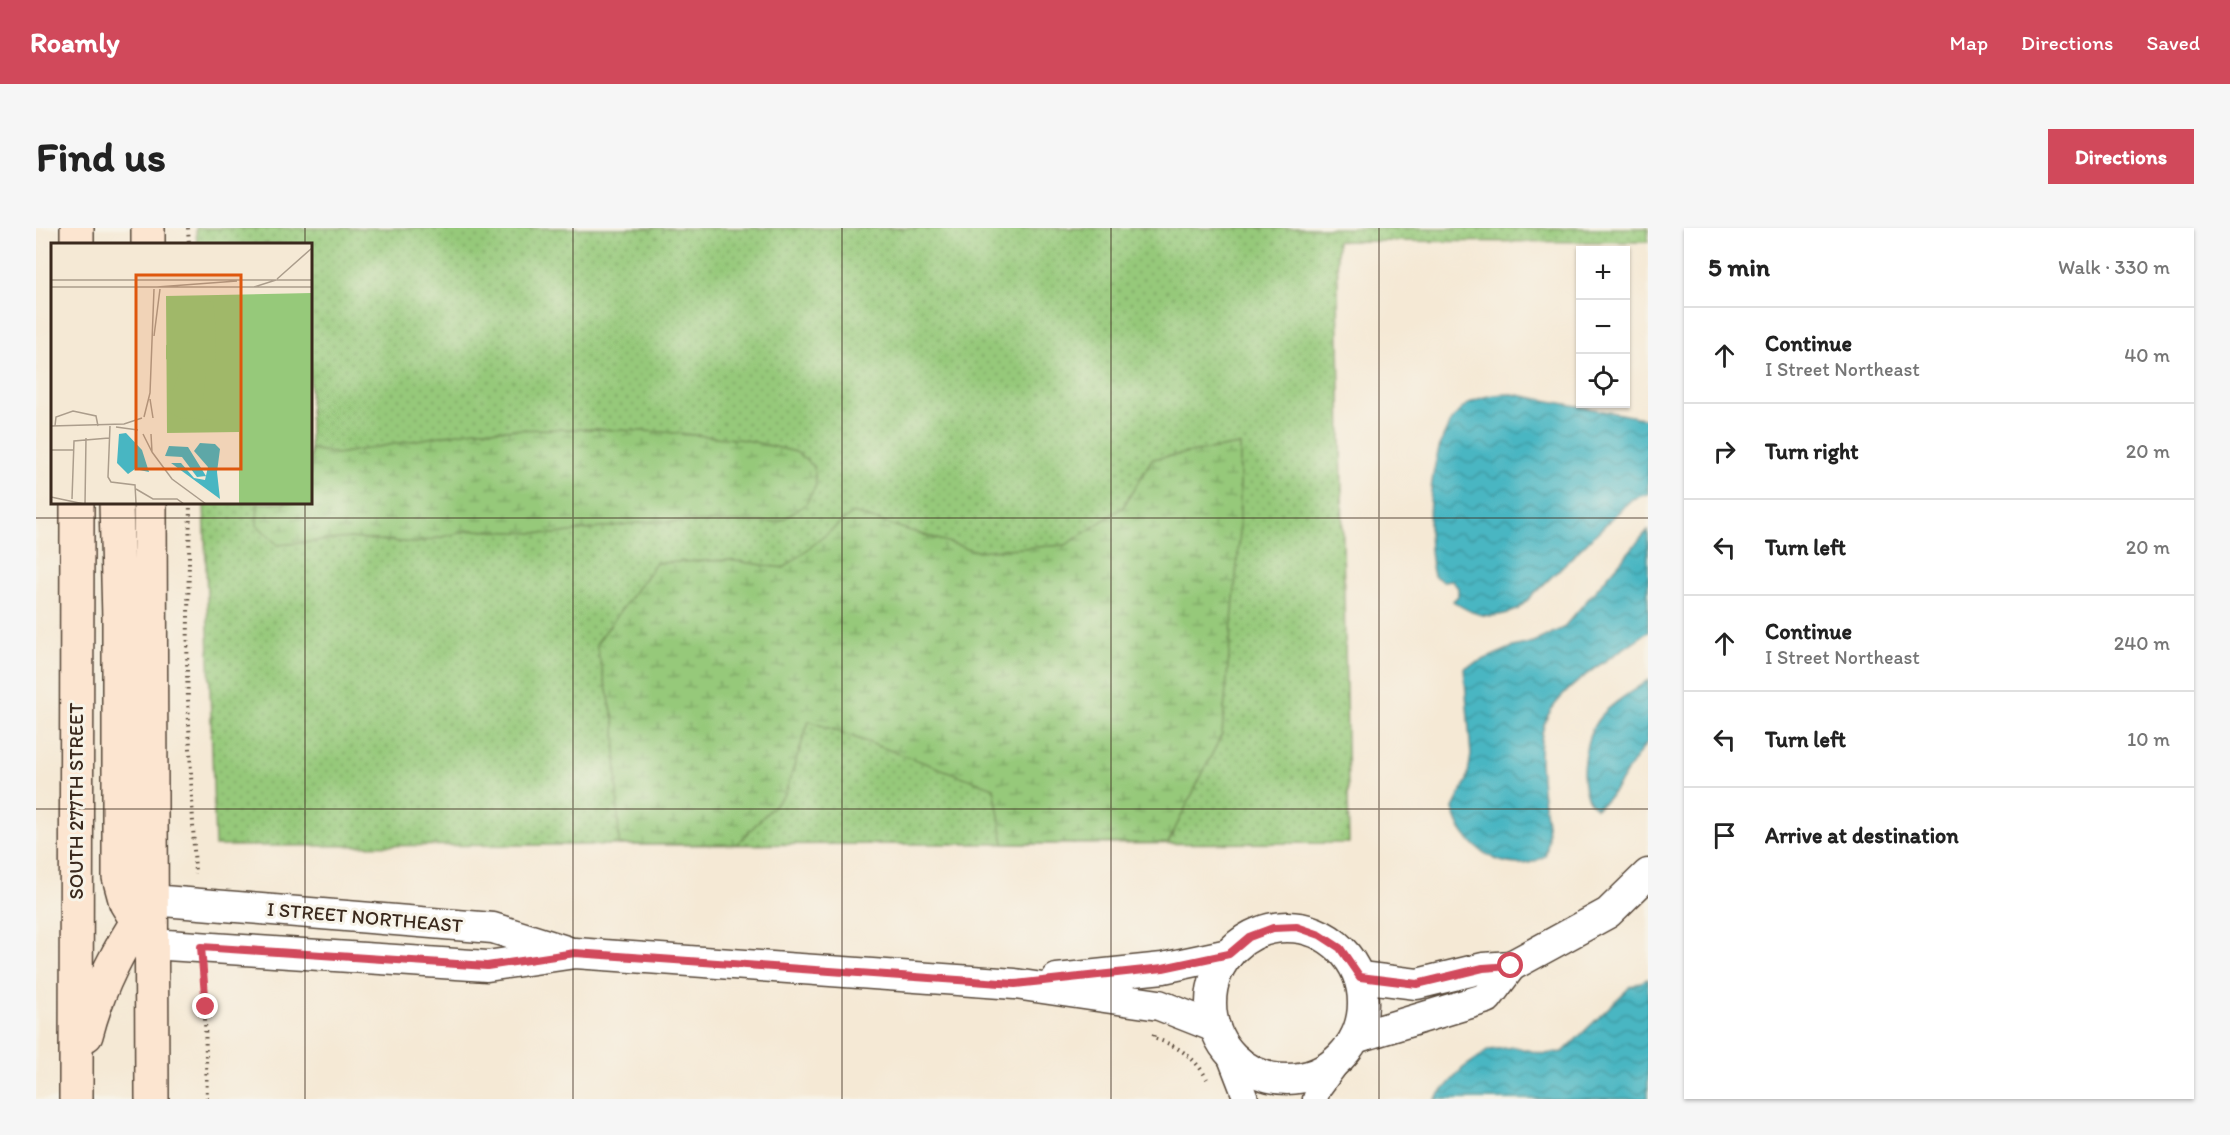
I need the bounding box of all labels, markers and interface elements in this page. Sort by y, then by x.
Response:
text: Roamly [30,25,120,59]
text: Map [1950,30,1988,55]
text: Directions [2021,30,2113,55]
text: Saved [2146,30,2200,55]
button: Directions [2048,129,2194,184]
text: Find us [36,131,166,182]
inset map [51,243,312,504]
map controls [1576,246,1630,408]
button: + [1576,246,1630,300]
text: 5 min [1708,251,1770,283]
text: Walk · 330 m [2058,255,2170,279]
button: − [1576,300,1630,354]
text: Continue [1765,330,1852,357]
icon: ahead [1708,339,1741,372]
text: 40 m [2124,343,2170,367]
button: locate [1576,354,1630,408]
text: I Street Northeast [1765,357,1920,381]
icon: right [1708,435,1741,468]
text: Turn right [1765,438,1859,465]
text: 20 m [2126,439,2170,463]
icon: left [1708,531,1741,564]
text: Turn left [1765,534,1846,561]
text: 20 m [2126,535,2170,559]
text: Continue [1765,618,1852,645]
icon: ahead [1708,627,1741,660]
text: 240 m [2114,631,2170,655]
text: I Street Northeast [1765,645,1920,669]
street label: SOUTH 277TH STREET [64,703,88,899]
icon: left [1708,723,1741,756]
text: Turn left [1765,726,1846,753]
text: 10 m [2127,727,2170,751]
icon: arrive [1708,819,1741,852]
text: Arrive at destination [1765,822,1959,849]
street label: I STREET NORTHEAST [266,896,464,938]
route start [1497,952,1523,978]
route end [192,993,218,1019]

